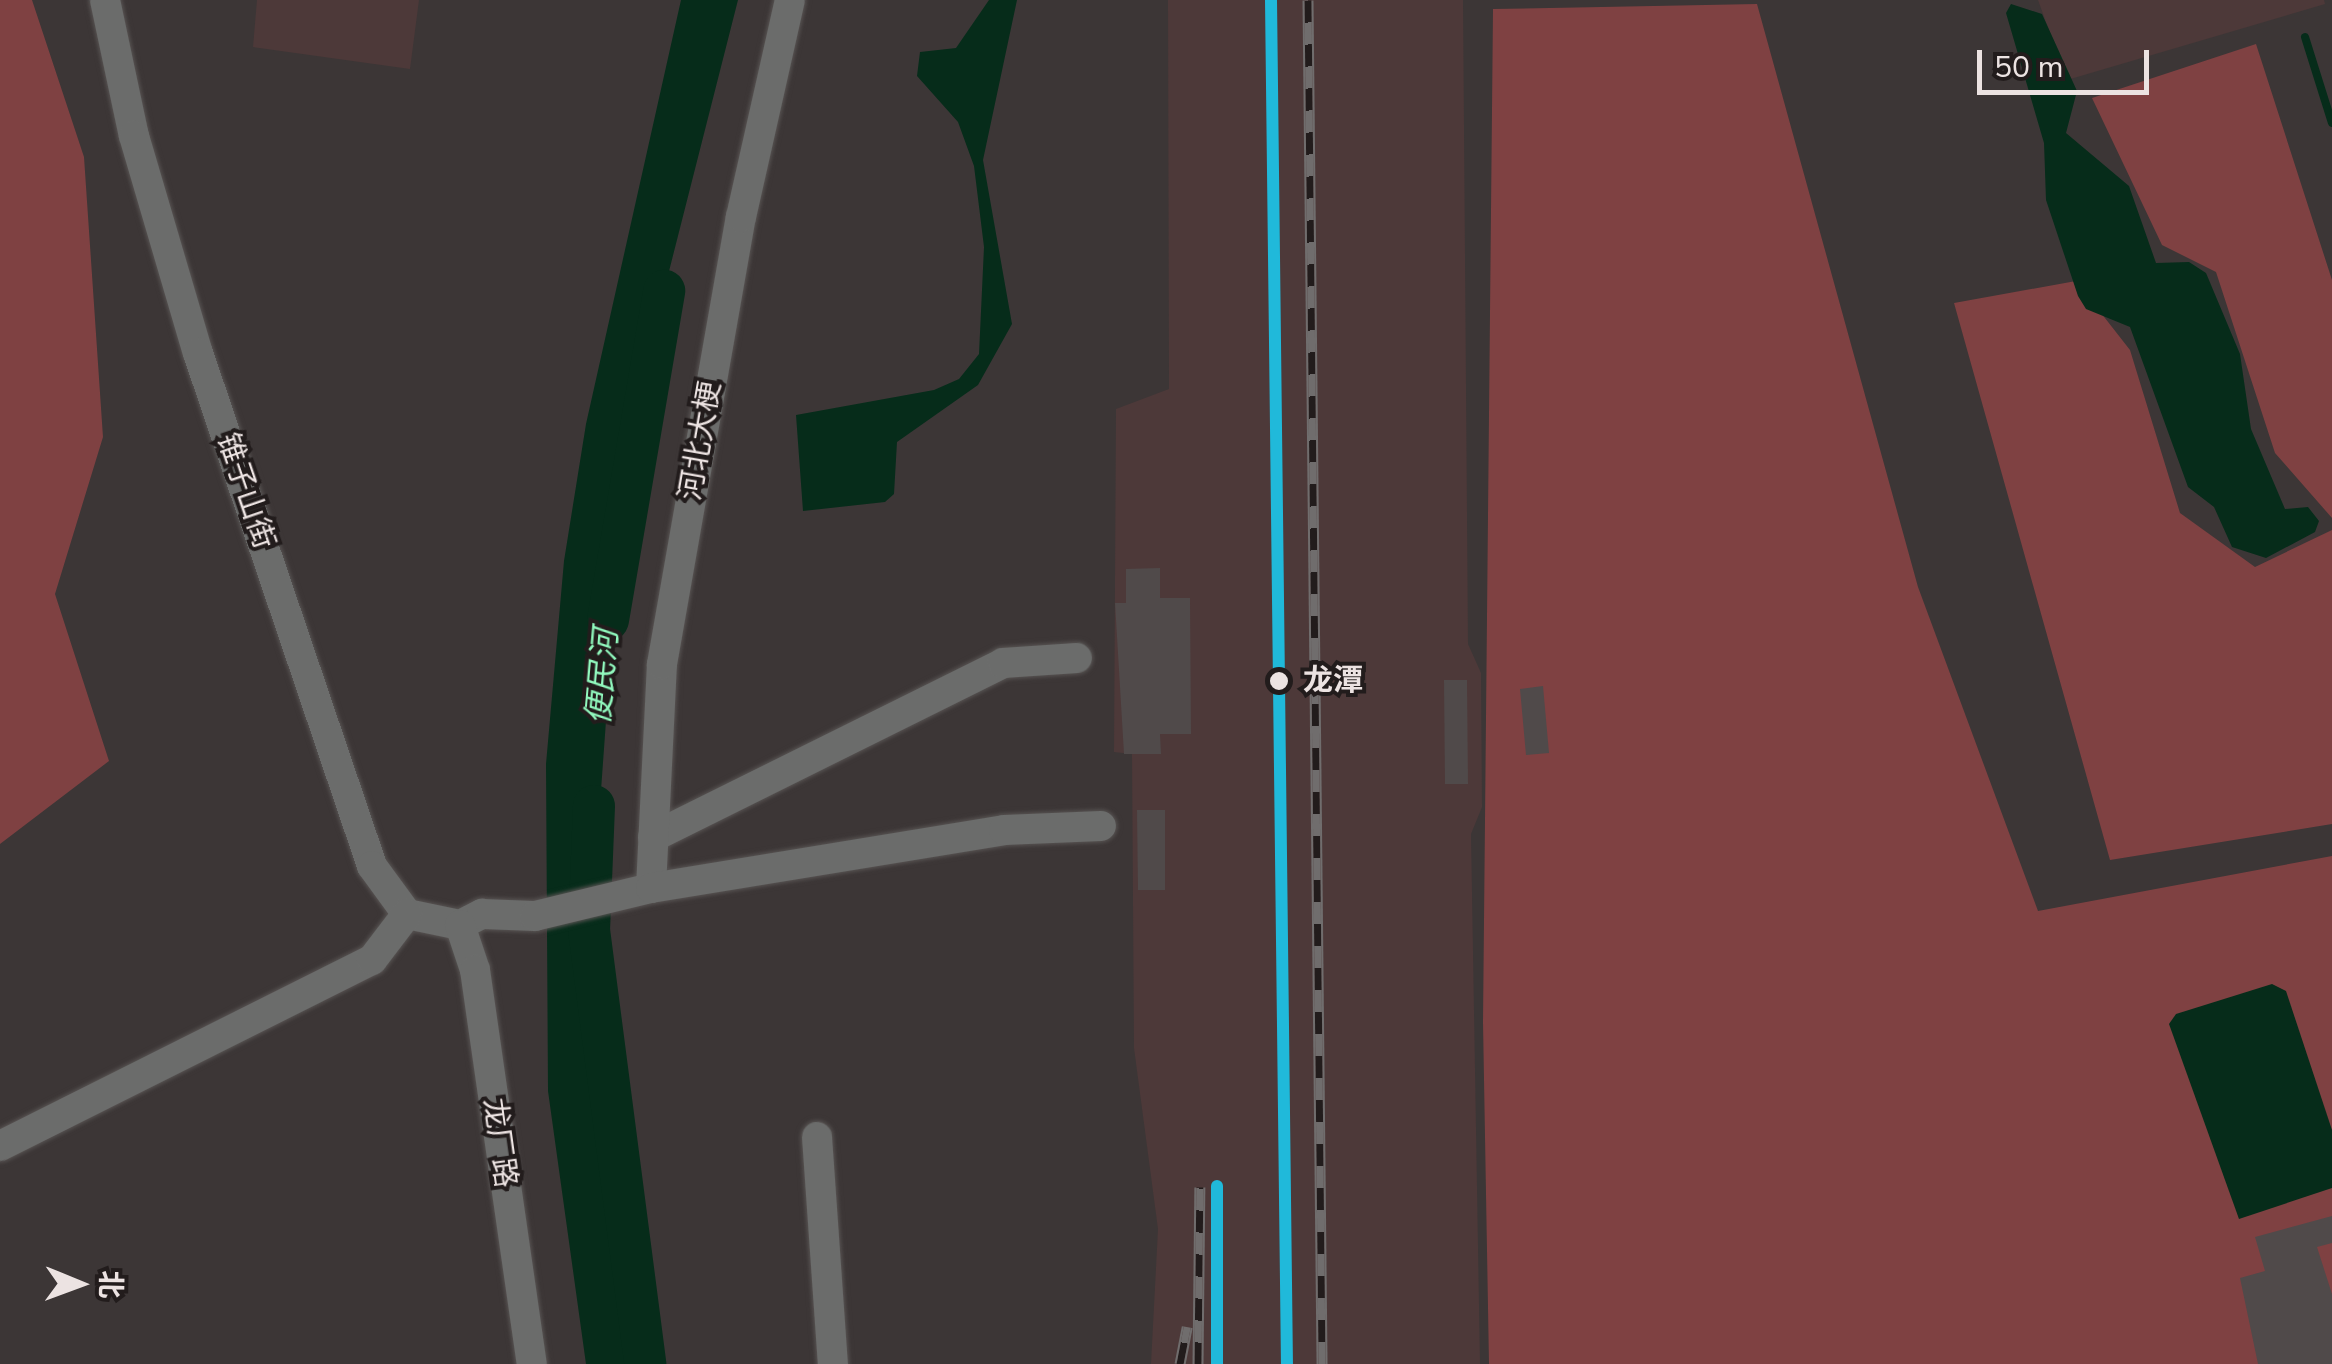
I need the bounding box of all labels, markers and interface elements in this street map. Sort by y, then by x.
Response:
scale bar [1982,30,2154,92]
text: 50 m [1994,47,2063,88]
street label: 河北大梗 [673,379,729,503]
street label: 锥子山街 [208,428,282,554]
water label: 便民河 [580,628,626,726]
place label: 龙潭 [1303,663,1363,699]
marker: 龙潭 [1264,666,1294,696]
street label: 龙厂路 [475,1096,523,1190]
north arrow [30,1234,130,1334]
text: 北 [91,1270,129,1299]

